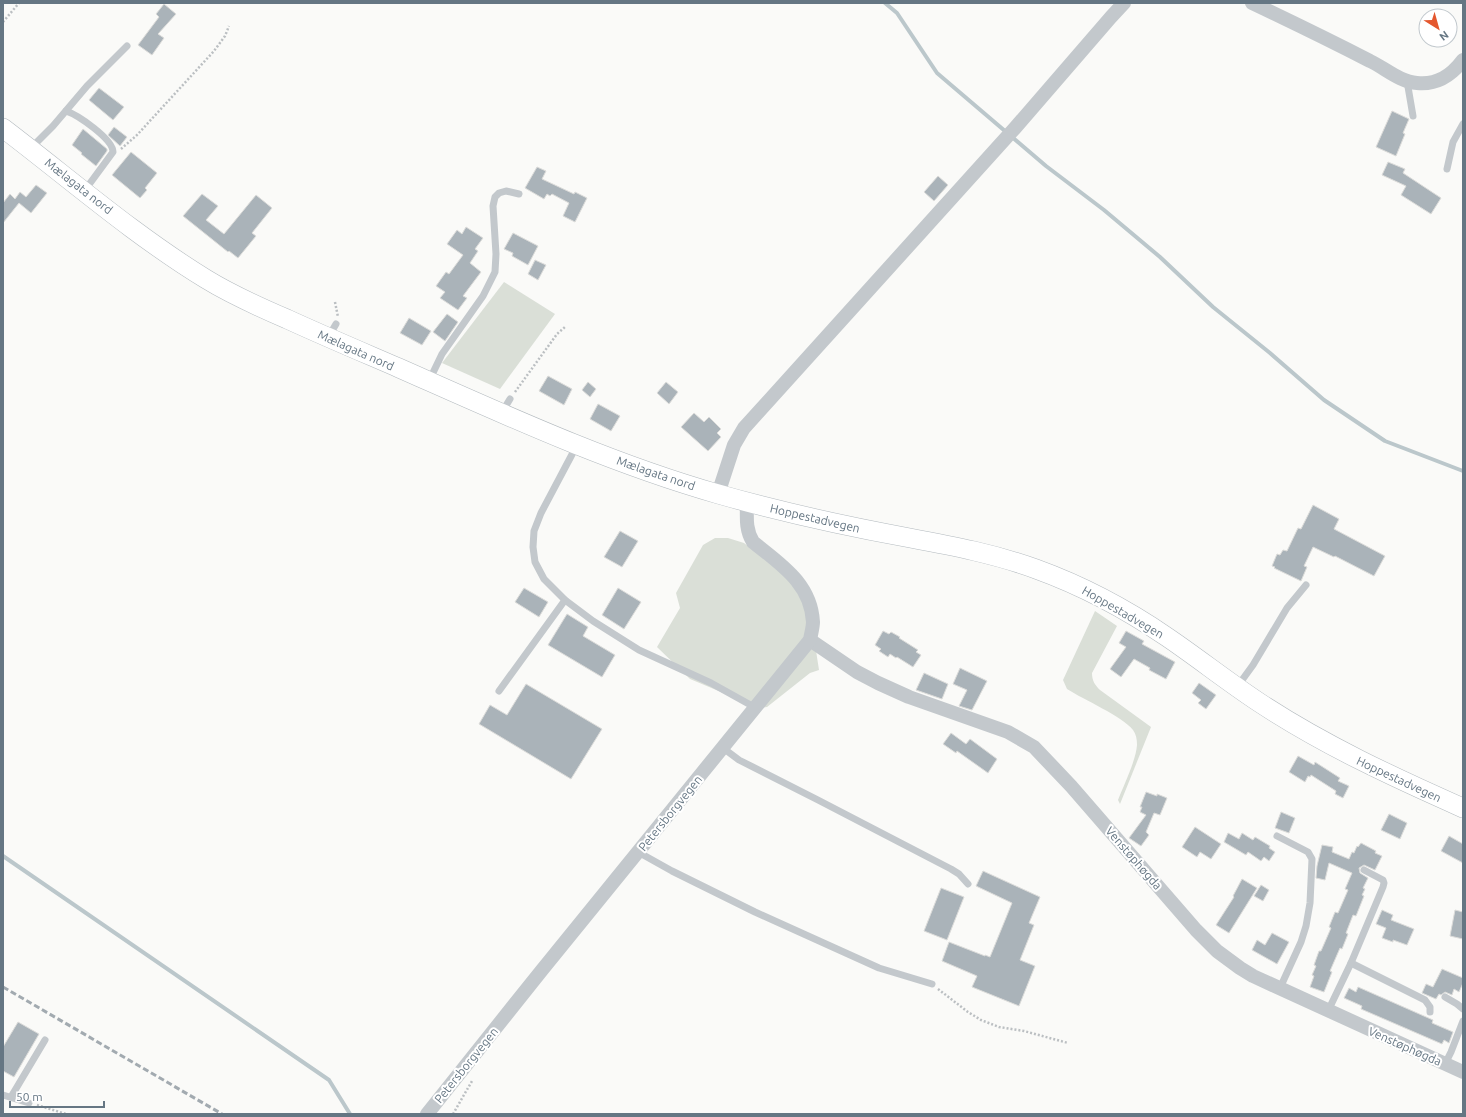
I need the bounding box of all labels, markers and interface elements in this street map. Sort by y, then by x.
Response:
north arrow [1418,8,1458,48]
text: N [1437,29,1451,43]
street label: Mælagata nord [43,156,115,216]
street label: Mælagata nord [316,327,396,373]
street label: Mælagata nord [615,453,697,493]
street label: Hoppestadvegen [769,501,861,535]
street label: Hoppestadvegen [1080,583,1166,641]
street label: Hoppestadvegen [1355,754,1443,804]
street label: Petersborgvegen [636,773,704,853]
street label: Venstøphøgda [1103,824,1165,892]
street label: Venstøphøgda [1366,1024,1444,1068]
street label: Petersborgvegen [432,1025,500,1105]
scale bar [10,1083,104,1109]
text: 50 m [16,1090,43,1103]

